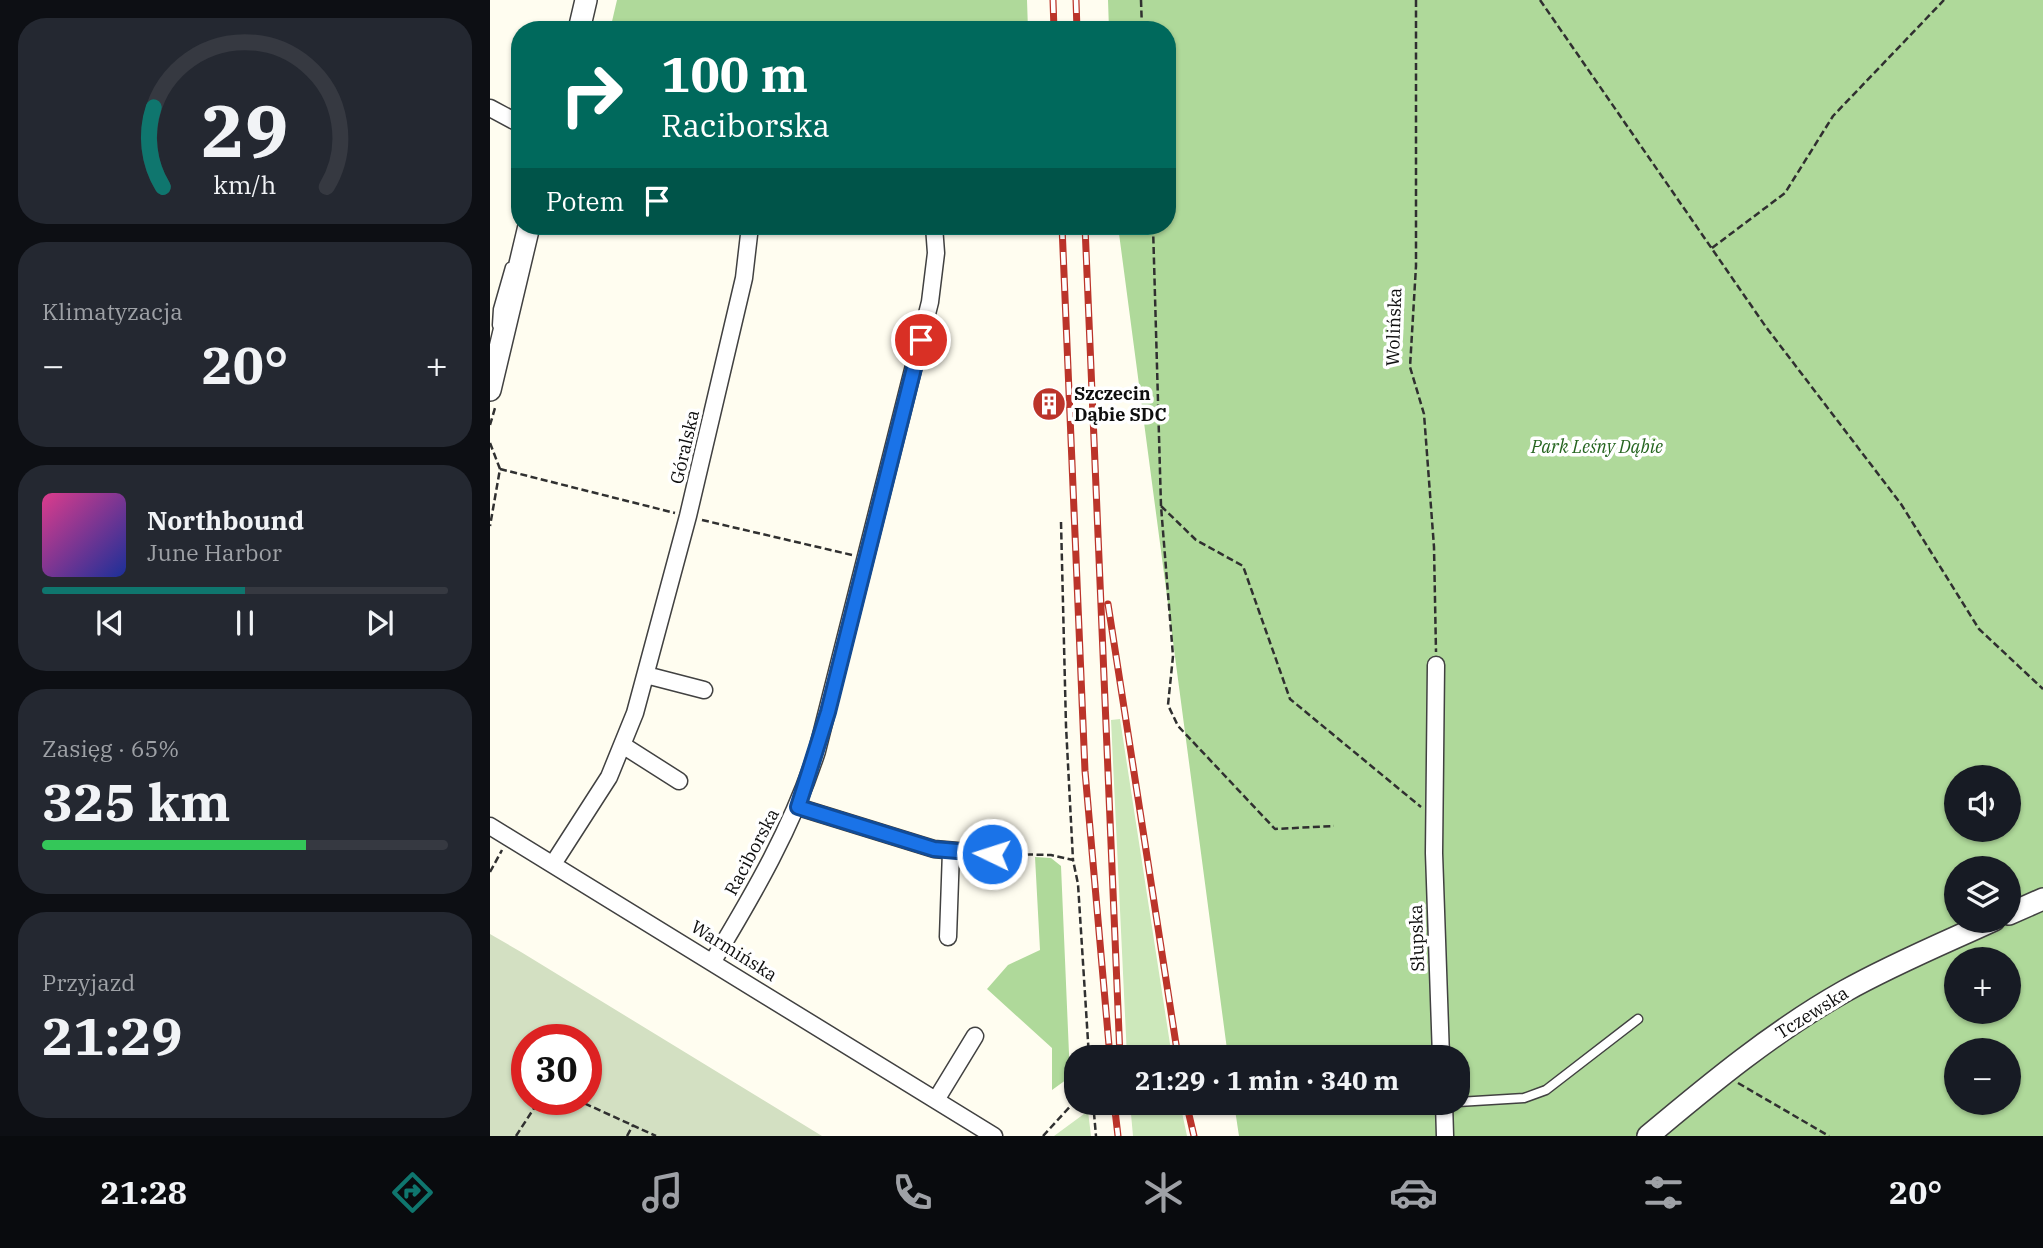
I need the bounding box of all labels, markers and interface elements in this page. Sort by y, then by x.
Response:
text: 100 m [661,42,808,105]
icon: right [546,49,637,140]
text: 29 [201,82,289,177]
text: Raciborska [661,104,830,146]
text: km/h [213,168,277,201]
icon: arrive [638,182,676,220]
text: Potem [546,184,624,218]
street label: Wolińska [1381,287,1406,367]
text: Klimatyzacja [42,296,183,326]
pin [891,310,951,370]
icon: arrive [902,321,940,359]
text: 20° [202,331,288,398]
text: − [42,340,65,389]
text: + [425,340,448,389]
place label: Szczecin Dąbie SDC [1074,382,1166,426]
building icon: Szczecin Dąbie SDC [1030,385,1068,423]
street label: Góralska [665,407,704,486]
park label: Park Leśny Dąbie [1530,435,1663,458]
text: Northbound [147,503,304,537]
text: June Harbor [147,537,282,567]
icon: previous [91,604,129,642]
icon: pause [226,604,264,642]
icon: next [361,604,399,642]
text: Zasięg · 65% [42,733,179,763]
map controls [1944,765,2021,1115]
button: sound [1944,765,2021,842]
text: 325 km [42,768,231,835]
street label: Raciborska [719,804,784,899]
position arrow [955,817,1029,891]
button: layers [1944,856,2021,933]
street label: Słupska [1404,904,1429,972]
street label: Warmińska [687,915,782,986]
button: + [1944,947,2021,1024]
text: Przyjazd [42,967,135,997]
street label: Tczewska [1771,981,1853,1044]
text: 21:29 [42,1002,183,1069]
speed limit sign: 30 [511,1024,602,1115]
button: − [1944,1038,2021,1115]
text: 21:29 · 1 min · 340 m [1135,1063,1399,1097]
icon: directions [388,1168,437,1217]
icon: music [638,1168,687,1217]
icon: phone [888,1168,937,1217]
icon: climate [1139,1168,1188,1217]
icon: car [1389,1168,1438,1217]
icon: filters [1639,1168,1688,1217]
text: 21:28 [101,1171,187,1213]
text: 20° [1889,1171,1942,1213]

